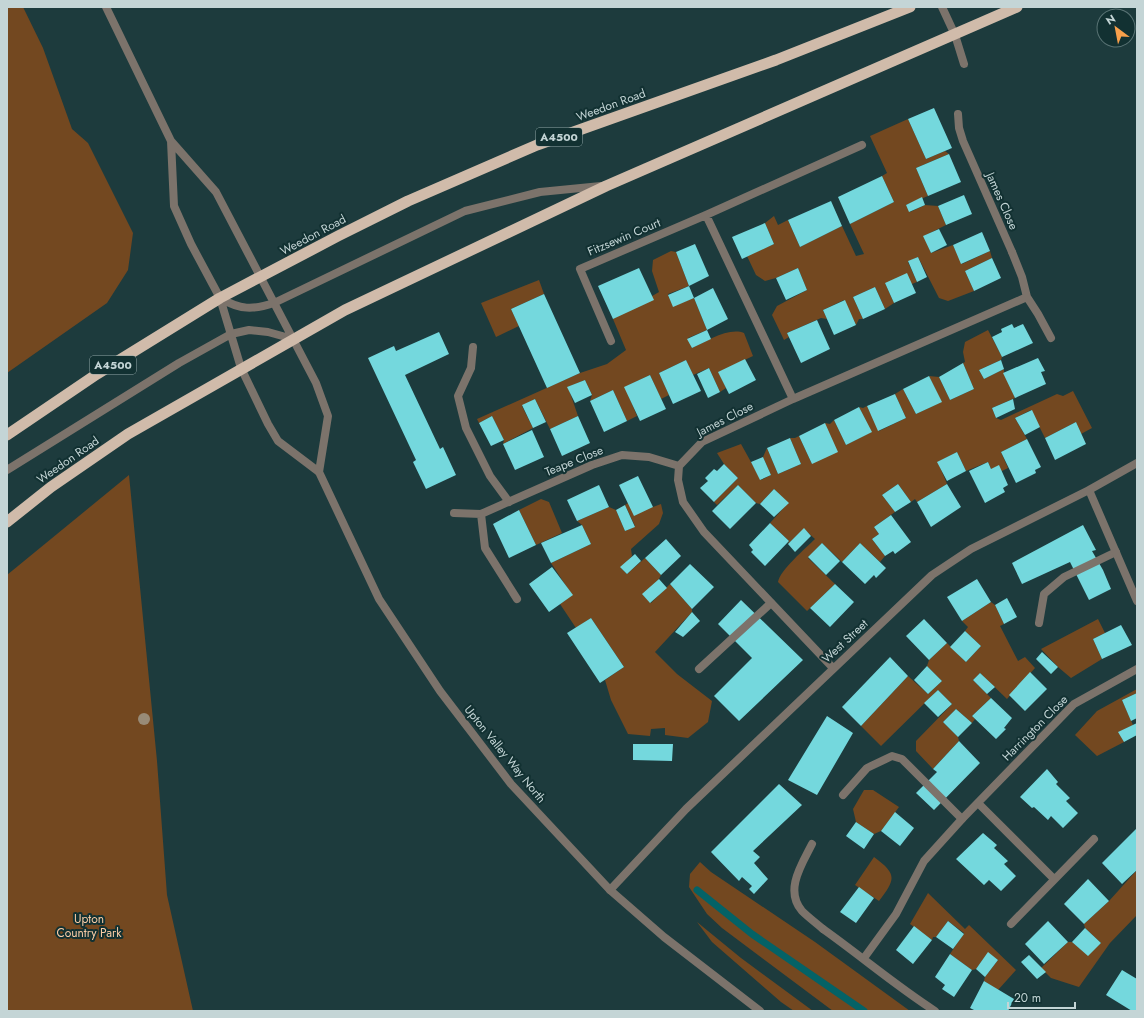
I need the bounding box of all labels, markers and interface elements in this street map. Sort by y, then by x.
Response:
north arrow [1096,8,1136,48]
text: N [1103,10,1119,29]
street label: Weedon Road [574,84,648,126]
road number: A4500 [536,128,582,146]
street label: James Close [981,168,1023,233]
street label: Weedon Road [277,210,349,260]
street label: Fitzsewin Court [585,214,663,260]
road number: A4500 [90,356,136,374]
street label: James Close [692,397,756,442]
street label: Weedon Road [33,432,103,488]
street label: Teape Close [542,441,606,481]
street label: West Street [818,615,872,667]
street label: Harrington Close [998,691,1072,765]
street label: Upton Valley Way North [460,701,550,807]
park label: Upton Country Park [57,910,122,942]
scale bar [1008,984,1075,1010]
text: 20 m [1014,989,1041,1007]

